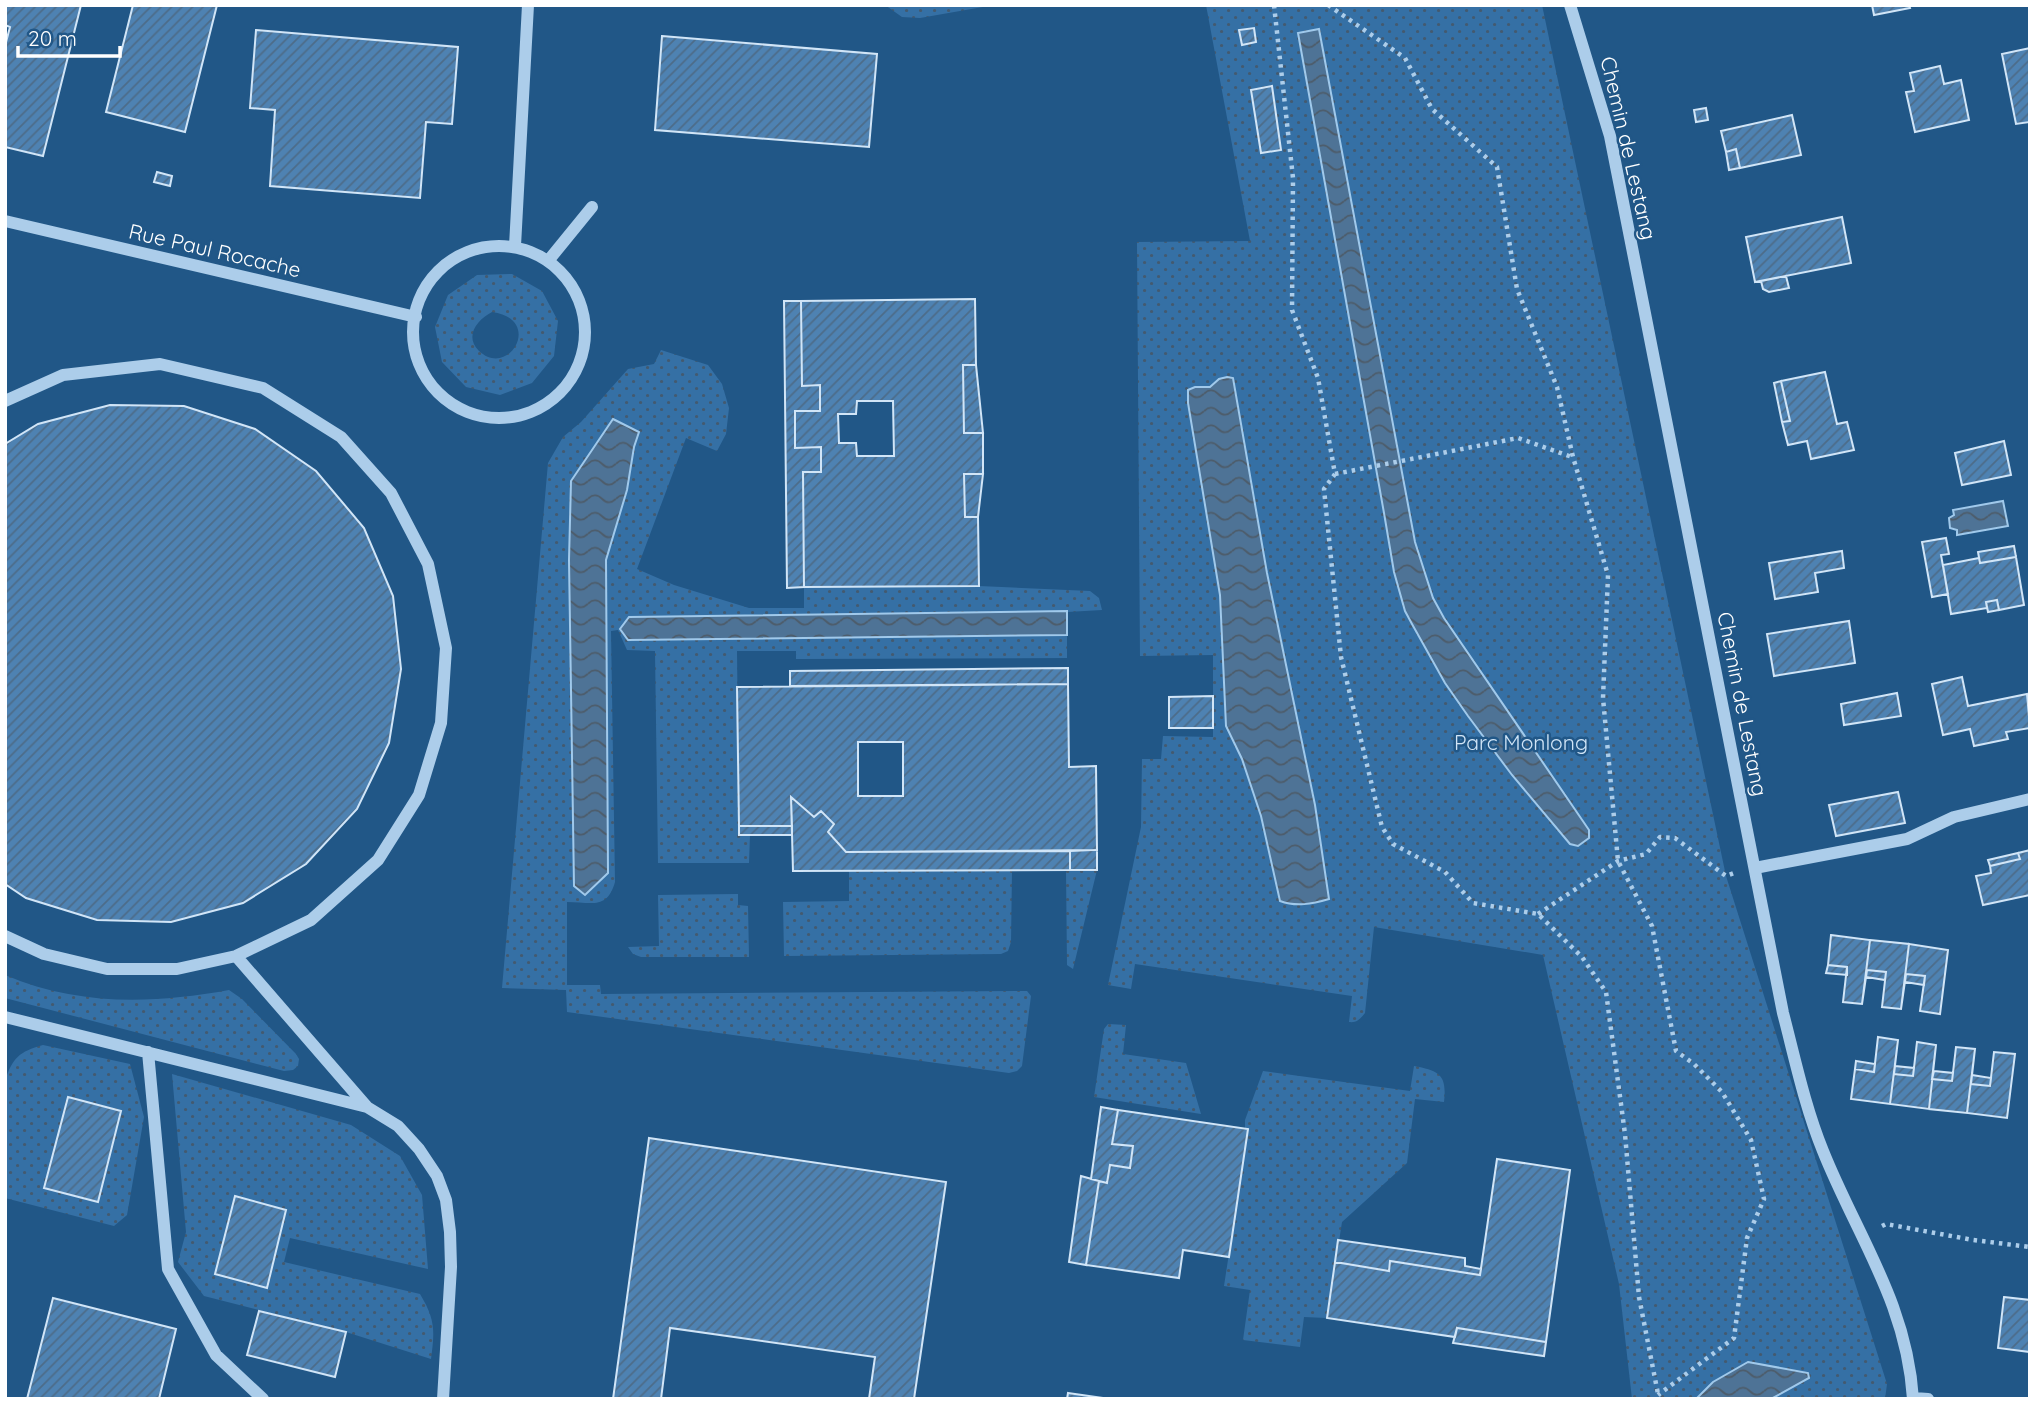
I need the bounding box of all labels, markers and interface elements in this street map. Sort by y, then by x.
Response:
scale bar [18,14,119,58]
text: 20 m [28,25,77,51]
street label: Chemin de Lestang [1595,54,1663,242]
street label: Rue Paul Rocache [126,218,304,282]
street label: Chemin de Lestang [1712,610,1774,798]
park label: Parc Monlong [1454,729,1588,755]

